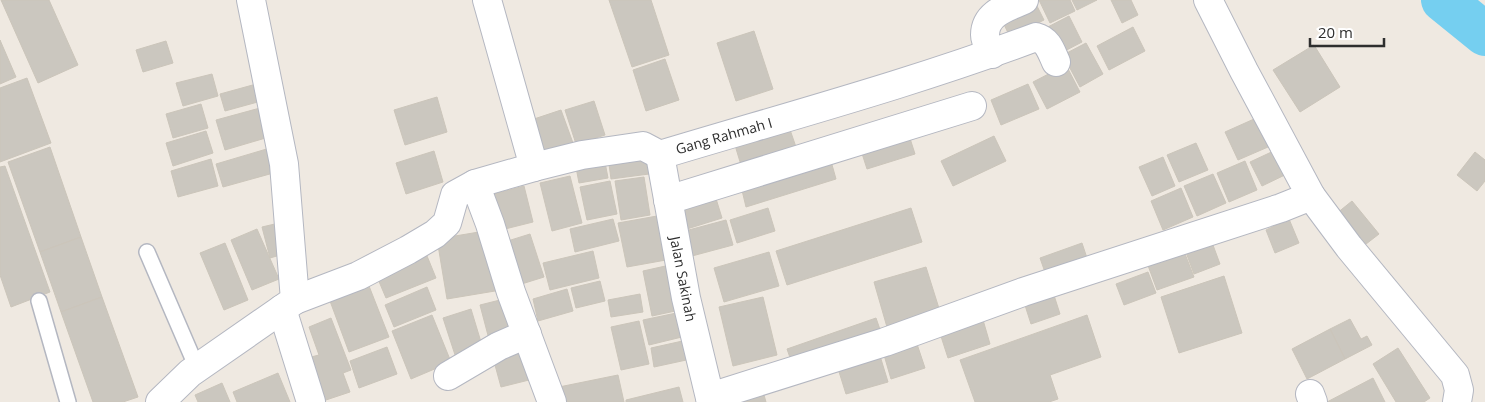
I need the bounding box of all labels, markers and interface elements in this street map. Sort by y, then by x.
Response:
scale bar [1310,15,1384,47]
text: 20 m [1318,22,1353,42]
street label: Gang Rahmah I [673,113,774,158]
street label: Jalan Sakinah [666,233,701,323]

